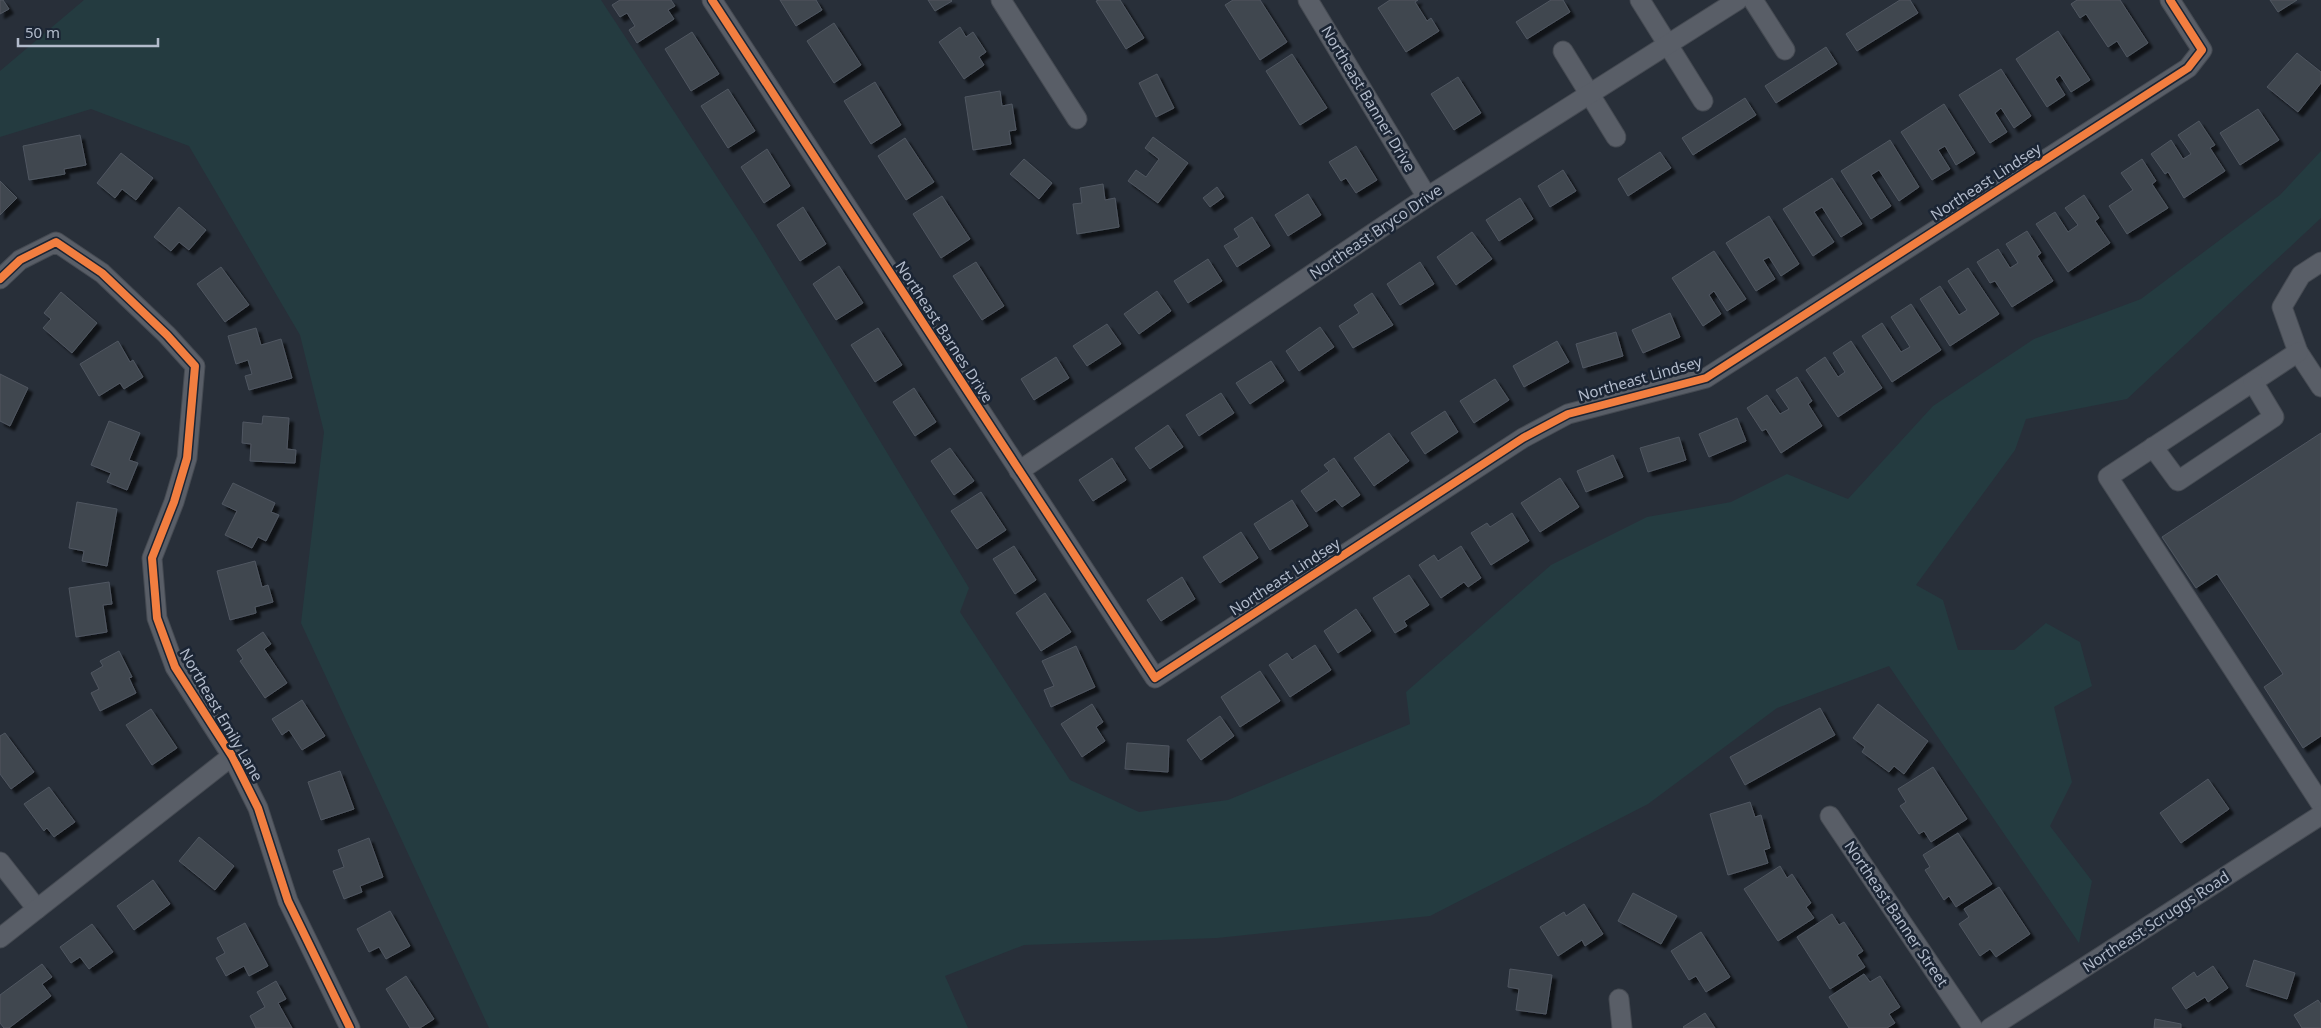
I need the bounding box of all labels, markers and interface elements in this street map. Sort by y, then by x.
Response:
scale bar [18,15,158,47]
text: 50 m [25,22,60,42]
street label: Northeast Banner Drive [1317,22,1420,175]
street label: Northeast Lindsey [1926,138,2045,224]
street label: Northeast Bryco Drive [1305,179,1446,283]
street label: Northeast Barnes Drive [892,257,998,406]
street label: Northeast Lindsey [1575,351,1704,405]
street label: Northeast Lindsey [1225,533,1344,619]
street label: Northeast Emily Lane [176,644,268,785]
street label: Northeast Banner Street [1840,837,1954,991]
street label: Northeast Scruggs Road [2078,866,2233,976]

